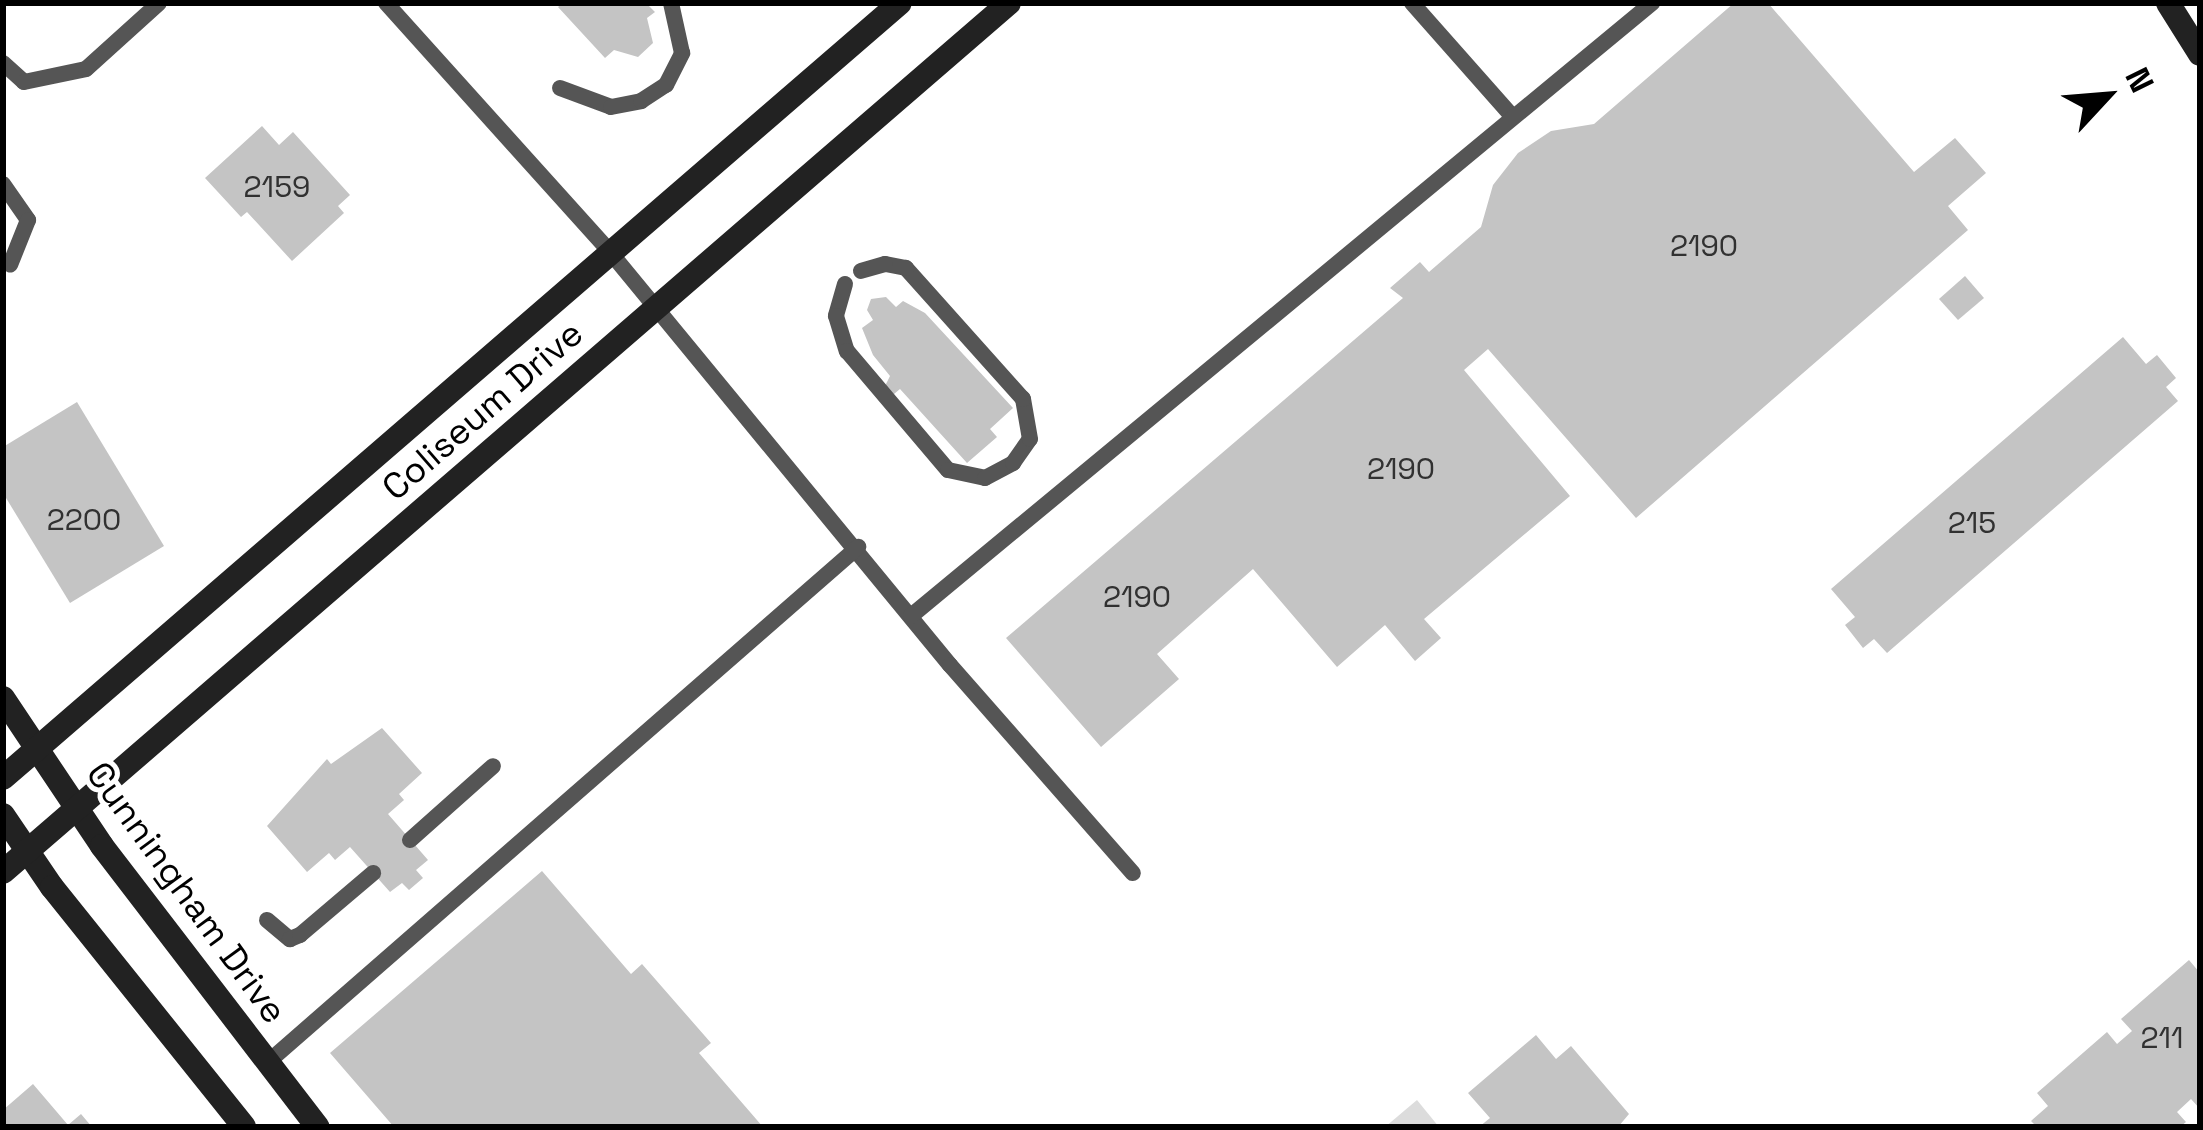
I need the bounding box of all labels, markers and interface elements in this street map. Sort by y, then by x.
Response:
north arrow [2047,36,2167,156]
text: N [2116,61,2163,99]
house number: 2159 [244,169,310,205]
house number: 2190 [1670,228,1738,264]
street label: Coliseum Drive [374,312,592,510]
house number: 2190 [1367,451,1435,487]
house number: 2200 [47,502,121,538]
house number: 215 [1948,505,1996,541]
house number: 2190 [1103,579,1171,615]
street label: Cunningham Drive [77,754,295,1032]
house number: 211 [2140,1020,2184,1056]

